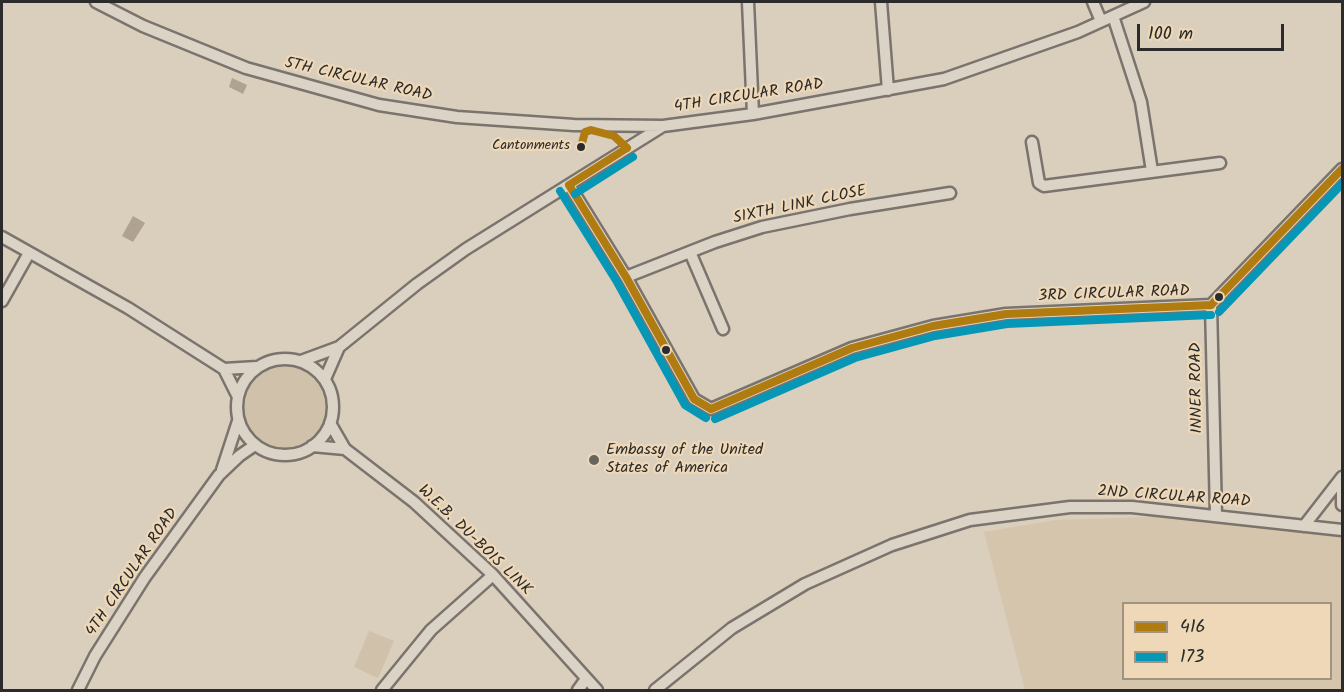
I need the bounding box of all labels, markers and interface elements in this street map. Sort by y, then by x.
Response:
scale bar [1140,12,1287,50]
text: 100 m [1148,20,1193,49]
street label: 5TH CIRCULAR ROAD [282,55,434,107]
street label: 4TH CIRCULAR ROAD [673,76,825,118]
place label: Cantonments [492,139,570,155]
marker: Cantonments [575,141,587,153]
street label: SIXTH LINK CLOSE [732,183,868,229]
street label: 3RD CIRCULAR ROAD [1038,283,1190,307]
unlabelled marker [1213,291,1225,303]
street label: INNER ROAD [1188,342,1208,434]
unlabelled marker [660,344,672,356]
place label: Embassy of the United States of America [606,441,763,479]
marker: Embassy of the United States of America [587,453,601,467]
street label: W.E.B. DU-BOIS LINK [413,482,535,600]
street label: 2ND CIRCULAR ROAD [1097,483,1251,513]
street label: 4TH CIRCULAR ROAD [83,505,183,641]
legend [1122,602,1332,680]
text: 416 [1180,613,1206,642]
text: 173 [1180,643,1204,672]

